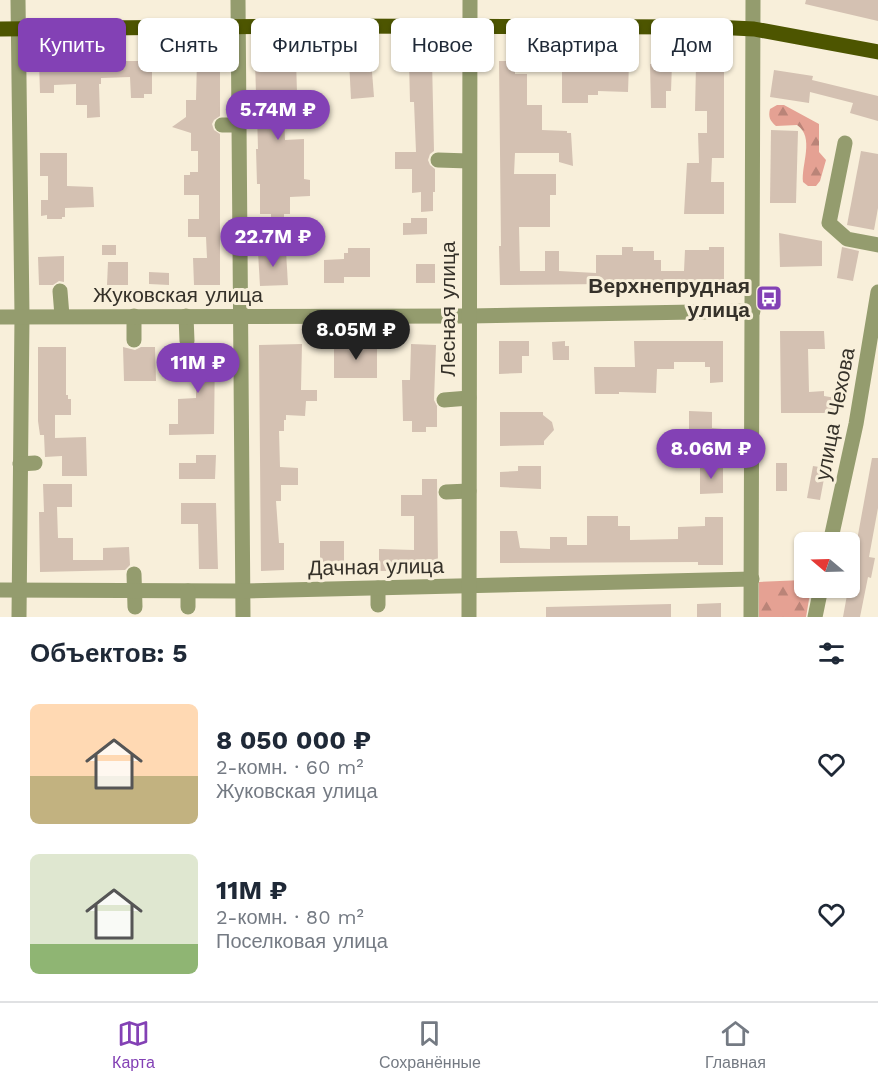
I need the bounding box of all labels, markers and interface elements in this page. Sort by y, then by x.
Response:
chip: Купить [18,18,126,72]
chip: Снять [138,18,239,72]
chip: Фильтры [251,18,379,72]
chip: Новое [391,18,494,72]
chip: Квартира [506,18,639,72]
chip: Дом [651,18,733,72]
pin: 5.74M ₽ [223,90,333,141]
text: 5.74M ₽ [240,97,316,121]
pin: 22.7M ₽ [218,217,328,268]
text: 22.7M ₽ [234,224,312,248]
street label: Лесная улица [435,241,460,377]
place label: Верхнепрудная улица [588,273,750,322]
street label: Жуковская улица [93,282,263,307]
bus stop icon: Верхнепрудная улица [754,283,784,313]
pin: 8.05M ₽ [301,310,411,361]
text: 8.05M ₽ [316,317,396,341]
pin: 11M ₽ [156,343,240,394]
street label: улица Чехова [809,345,860,482]
text: 11M ₽ [171,350,225,374]
pin: 8.06M ₽ [656,429,766,480]
text: 8.06M ₽ [670,436,752,460]
north arrow [794,532,860,598]
map controls [794,532,860,598]
street label: Дачная улица [308,553,444,580]
icon: filters [815,637,848,670]
text: Объектов: 5 [30,638,187,668]
text: 8 050 000 ₽ [216,725,371,755]
icon: home [78,728,150,800]
icon: heart [815,748,848,781]
text: 2-комн. · 60 m² [216,755,364,779]
text: Жуковская улица [216,779,378,803]
text: 11M ₽ [216,875,287,905]
icon: home [78,878,150,950]
icon: heart [815,898,848,931]
text: 2-комн. · 80 m² [216,905,364,929]
text: Поселковая улица [216,929,388,953]
tab: Карта [112,1017,155,1072]
tab: Сохранённые [379,1017,481,1072]
tab: Главная [705,1017,766,1072]

